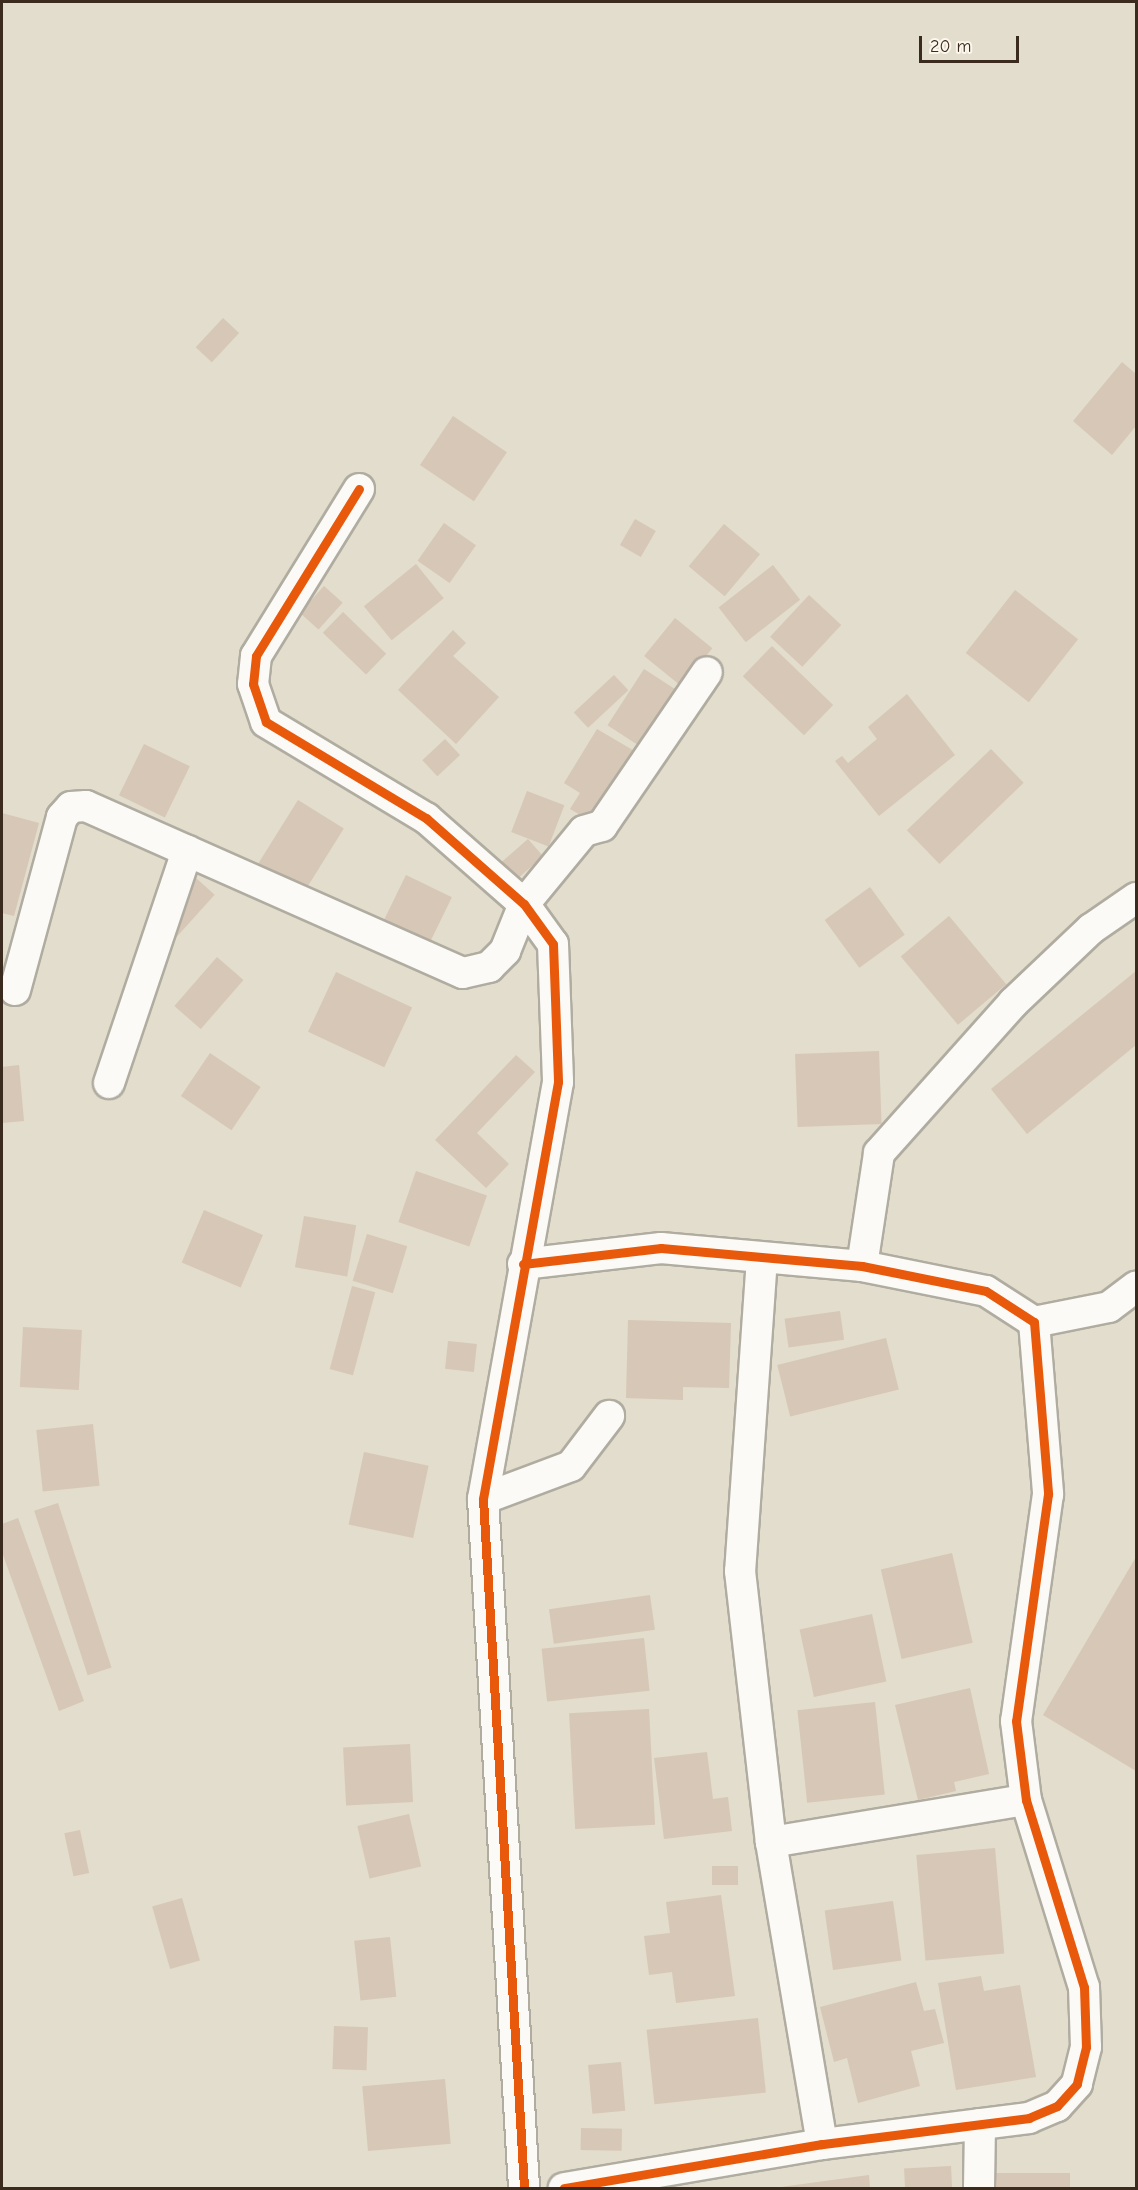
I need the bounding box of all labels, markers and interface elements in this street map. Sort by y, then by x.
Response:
scale bar [922,24,1022,62]
text: 20 m [930,36,971,57]

